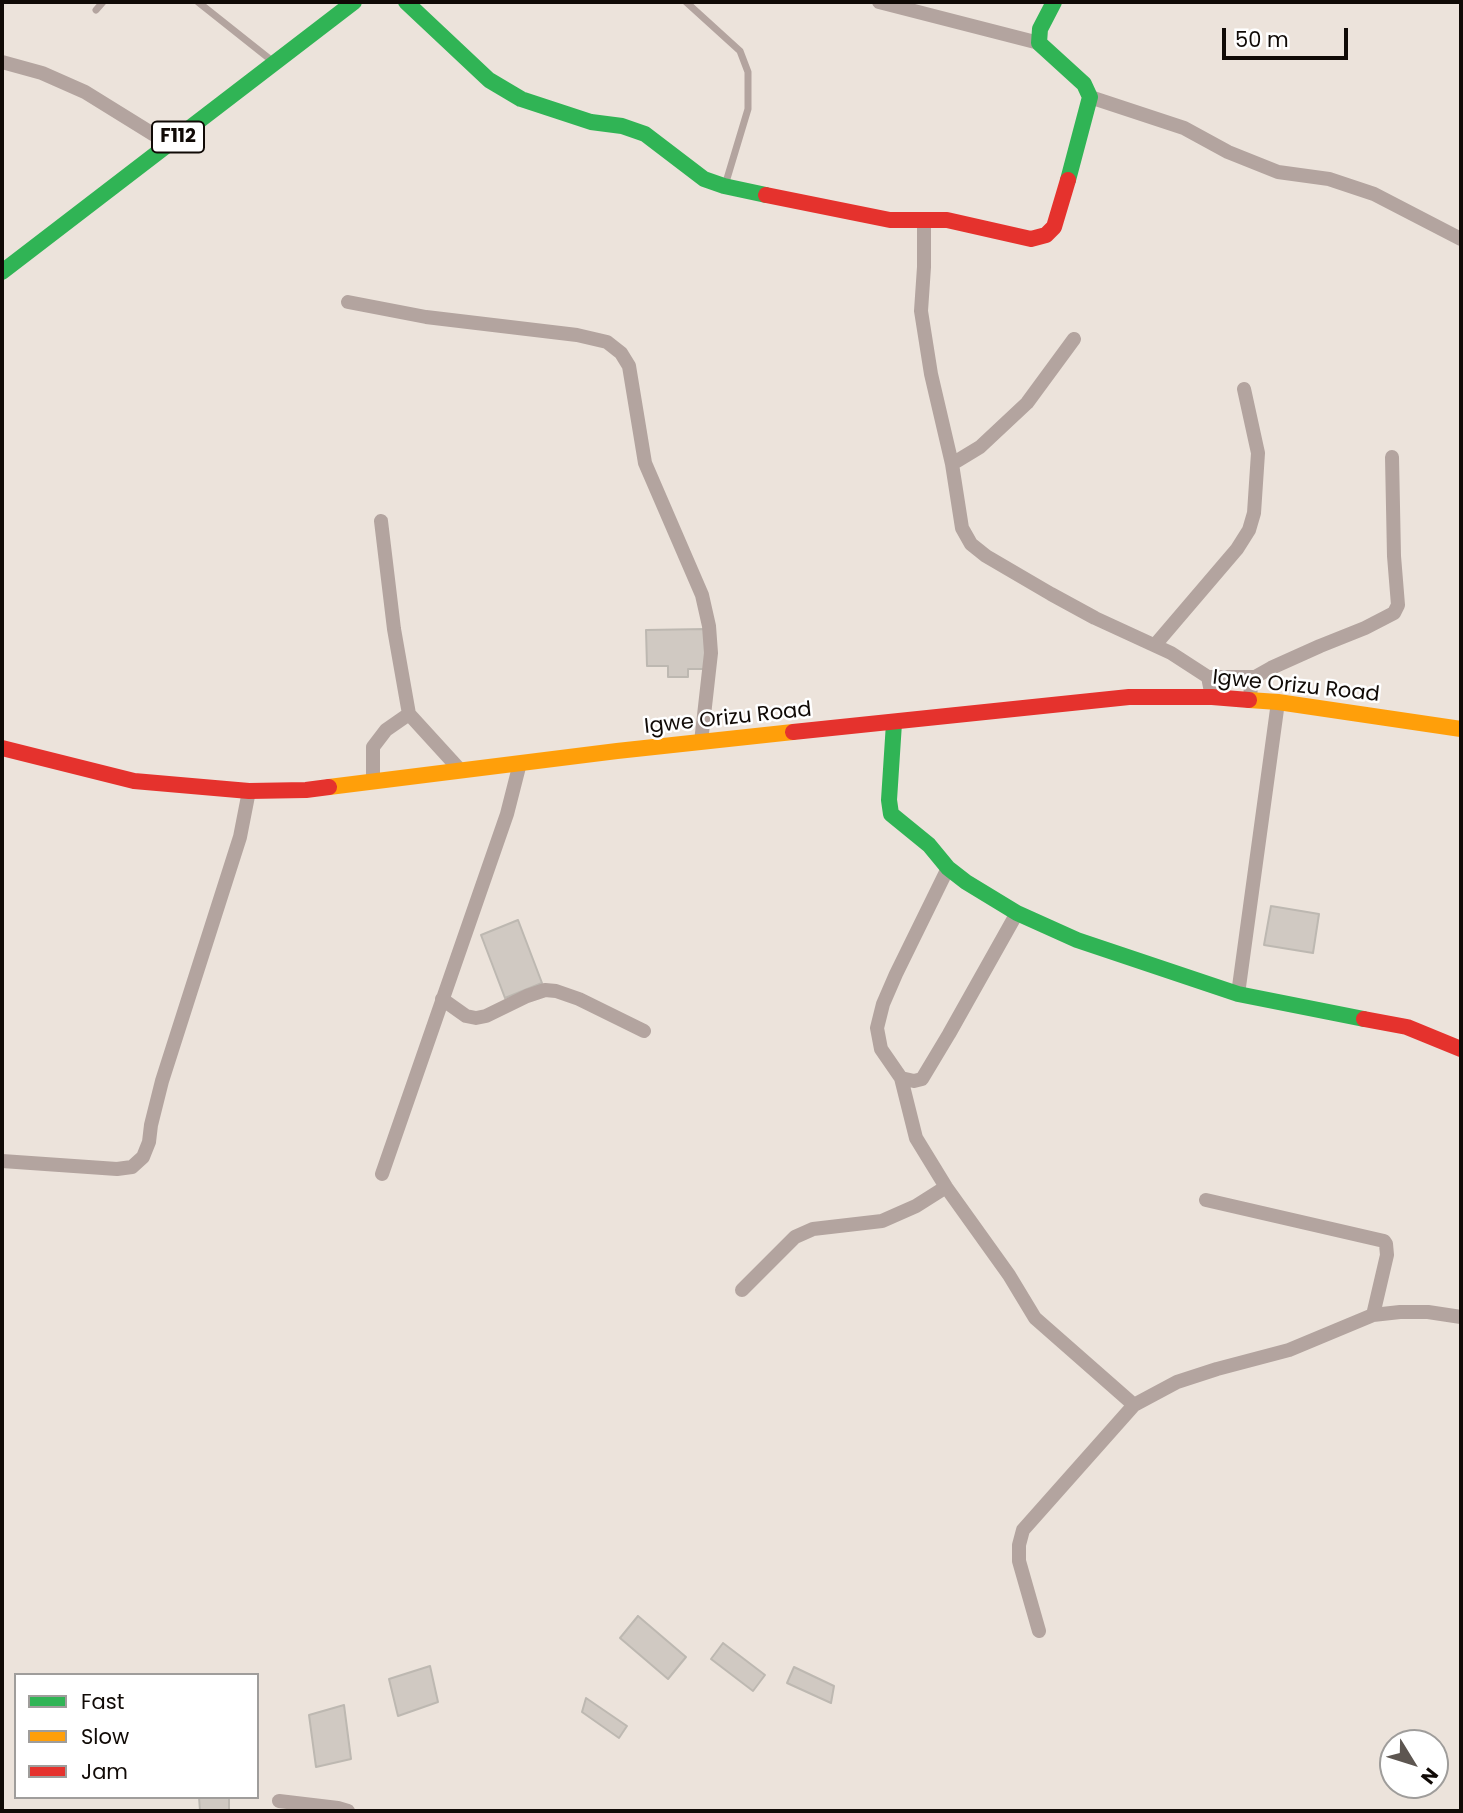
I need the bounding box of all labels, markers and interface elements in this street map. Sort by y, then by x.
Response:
scale bar [1225,14,1351,58]
text: 50 m [1235,25,1289,54]
road number: F112 [152,122,204,153]
street label: Igwe Orizu Road [1211,666,1381,708]
street label: Igwe Orizu Road [643,698,813,740]
legend [14,1673,259,1799]
text: Fast [81,1687,124,1716]
text: Slow [81,1722,129,1751]
north arrow [1379,1729,1449,1799]
text: Jam [81,1757,128,1786]
text: N [1414,1762,1444,1790]

